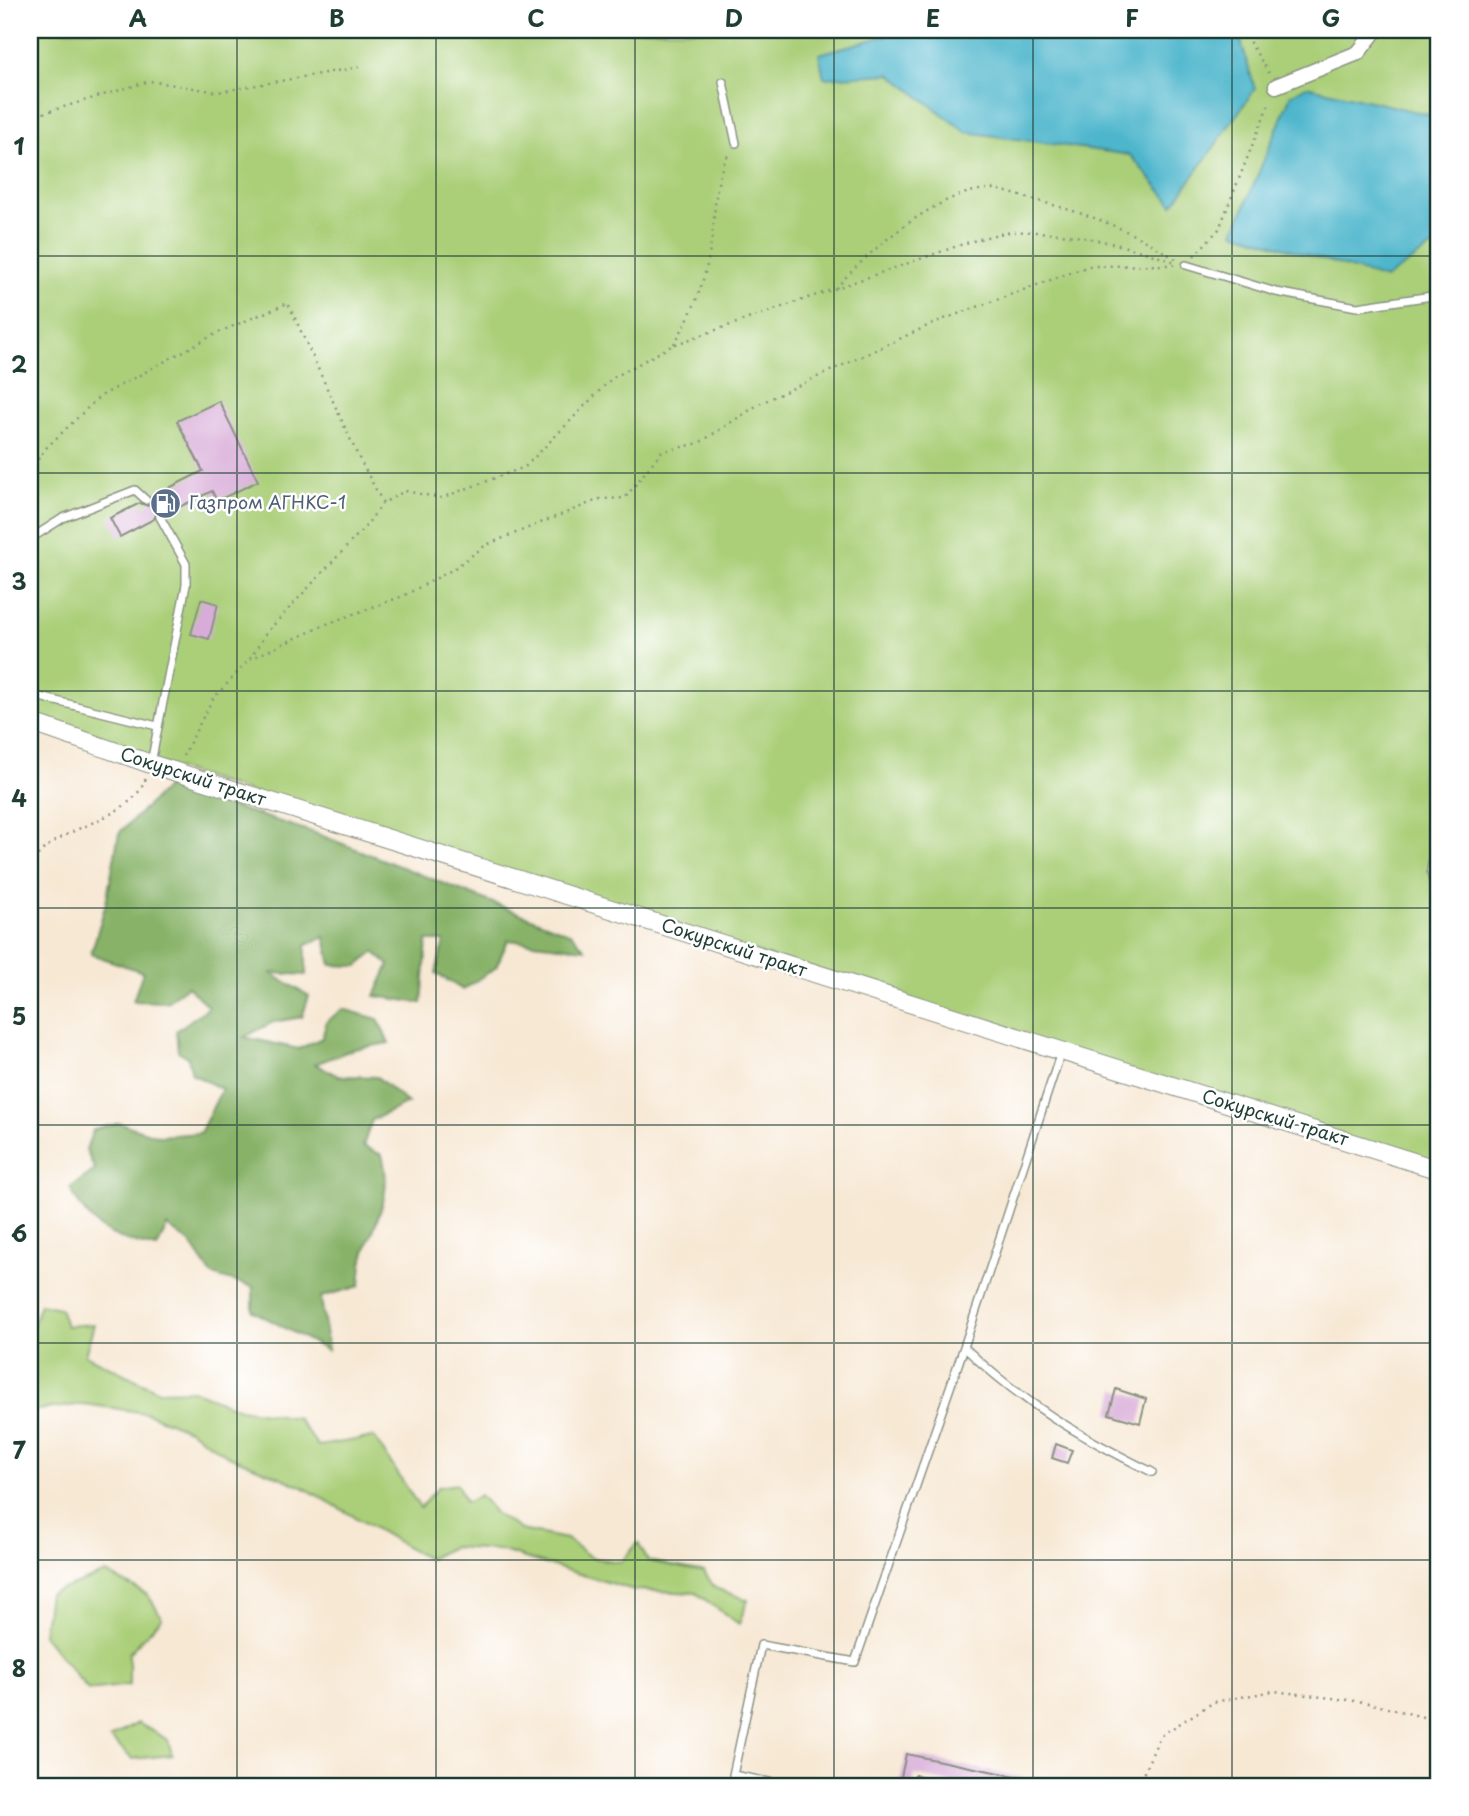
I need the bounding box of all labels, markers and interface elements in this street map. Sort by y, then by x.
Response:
text: A [129,0,147,35]
text: B [329,0,345,35]
text: C [527,0,545,35]
text: D [725,0,743,35]
text: E [926,0,940,35]
text: F [1125,0,1139,35]
text: G [1322,0,1340,35]
text: 1 [14,128,25,163]
text: 2 [11,346,27,381]
fuel station icon: Газпром АГНКС-1 [149,486,183,520]
place label: Газпром АГНКС-1 [189,488,346,515]
text: 3 [11,563,27,598]
street label: Сокурский тракт [117,739,270,812]
text: 4 [11,780,27,815]
street label: Сокурский тракт [658,910,811,983]
text: 5 [12,998,26,1033]
street label: Сокурский тракт [1199,1081,1352,1152]
text: 6 [11,1215,27,1250]
text: 7 [12,1432,26,1467]
text: 8 [12,1650,26,1685]

